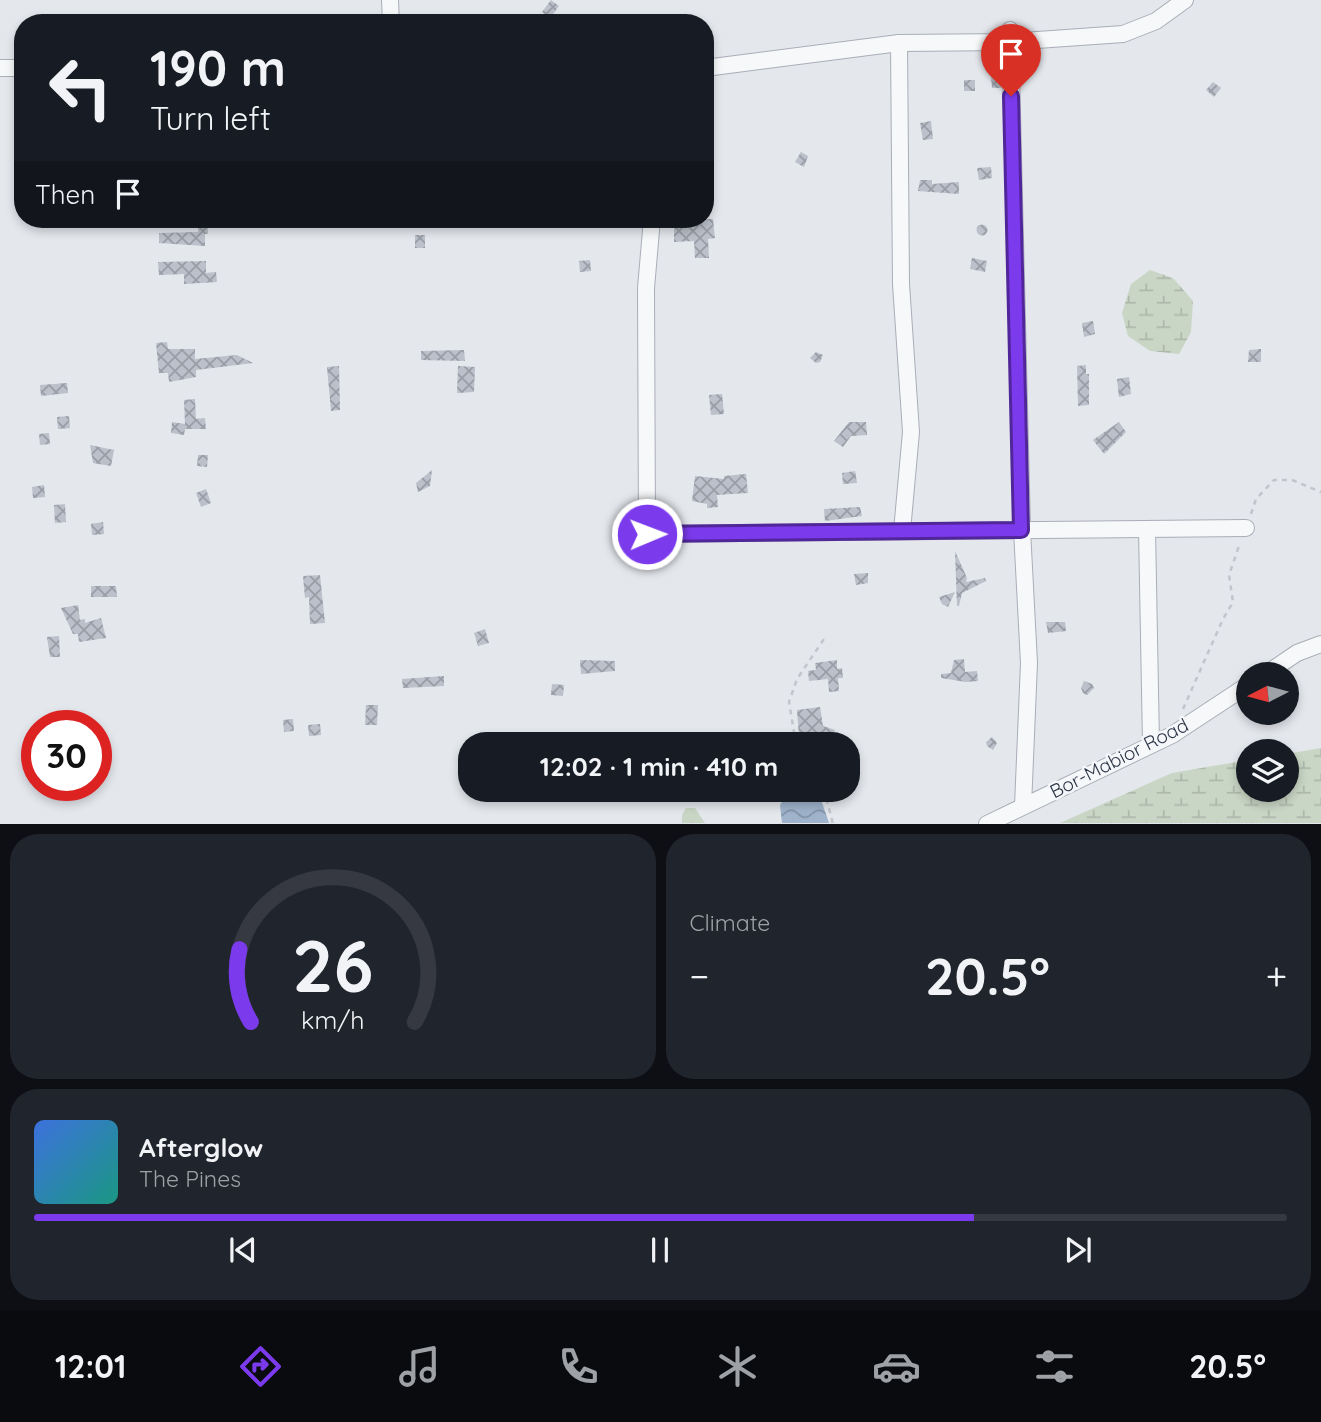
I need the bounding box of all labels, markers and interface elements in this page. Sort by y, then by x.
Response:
pin [981,24,1041,96]
icon: arrive [992,35,1030,73]
text: 190 m [150,37,286,98]
icon: left [35,42,126,133]
text: Turn left [150,98,271,138]
icon: arrive [109,175,147,213]
text: Then [35,178,95,211]
position arrow [610,497,684,571]
north arrow [1236,662,1298,724]
map controls [1236,662,1299,802]
speed limit sign: 30 [21,710,112,801]
street label: Bor-Mabior Road [1046,713,1192,803]
button: layers [1236,739,1299,802]
text: 12:02 · 1 min · 410 m [540,750,778,783]
text: Climate [690,908,770,937]
text: 26 [292,920,374,1011]
text: 20.5° [925,943,1050,1008]
text: − [690,952,709,1000]
text: + [1266,952,1287,1000]
text: km/h [301,1004,364,1035]
text: Afterglow [139,1131,263,1164]
text: The Pines [139,1164,241,1193]
icon: previous [224,1231,262,1269]
icon: pause [641,1231,679,1269]
icon: next [1059,1231,1097,1269]
icon: directions [236,1342,285,1391]
icon: music [395,1342,444,1391]
icon: phone [554,1342,603,1391]
icon: climate [713,1342,762,1391]
icon: car [872,1342,921,1391]
icon: filters [1030,1342,1079,1391]
text: 12:01 [55,1346,126,1386]
text: 20.5° [1189,1346,1266,1386]

